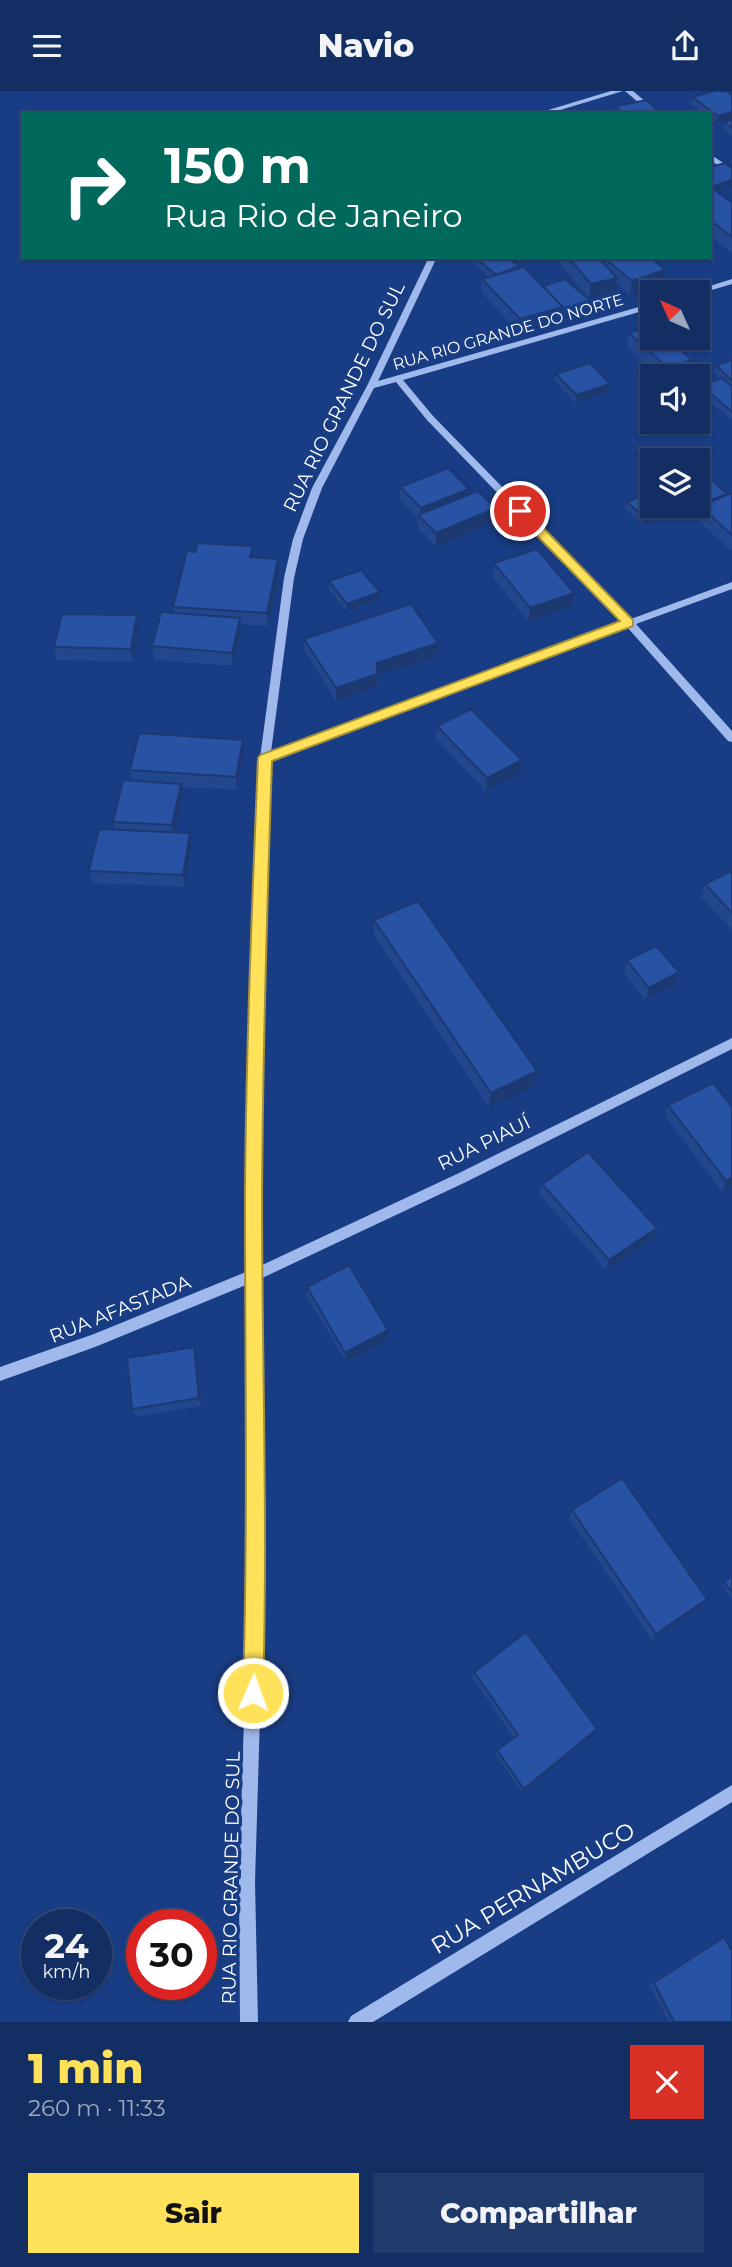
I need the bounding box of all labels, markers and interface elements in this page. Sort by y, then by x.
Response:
text: Navio [318,26,414,65]
icon: menu [28,27,66,65]
icon: share [666,27,704,65]
text: 150 m [164,136,311,195]
icon: right [49,140,140,231]
text: Rua Rio de Janeiro [164,196,462,235]
street label: RUA RIO GRANDE DO SUL [278,278,410,516]
north arrow [640,280,710,350]
map controls [640,280,710,518]
street label: RUA RIO GRANDE DO NORTE [391,290,625,374]
button: sound [640,364,710,434]
button: layers [640,448,710,518]
pin [490,481,550,541]
icon: arrive [501,492,539,530]
street label: RUA PIAUÍ [434,1110,535,1175]
street label: RUA AFASTADA [46,1270,194,1348]
position arrow [216,1656,290,1730]
street label: RUA RIO GRANDE DO SUL [217,1751,245,2005]
street label: RUA PERNAMBUCO [426,1816,640,1960]
speed limit sign: 30 [126,1909,217,2000]
text: 24 [44,1924,89,1967]
text: km/h [42,1961,91,1983]
text: 1 min [28,2042,144,2094]
button: close [630,2045,704,2119]
text: 260 m · 11:33 [28,2094,166,2122]
button: Sair [28,2173,359,2253]
button: Compartilhar [373,2173,704,2253]

